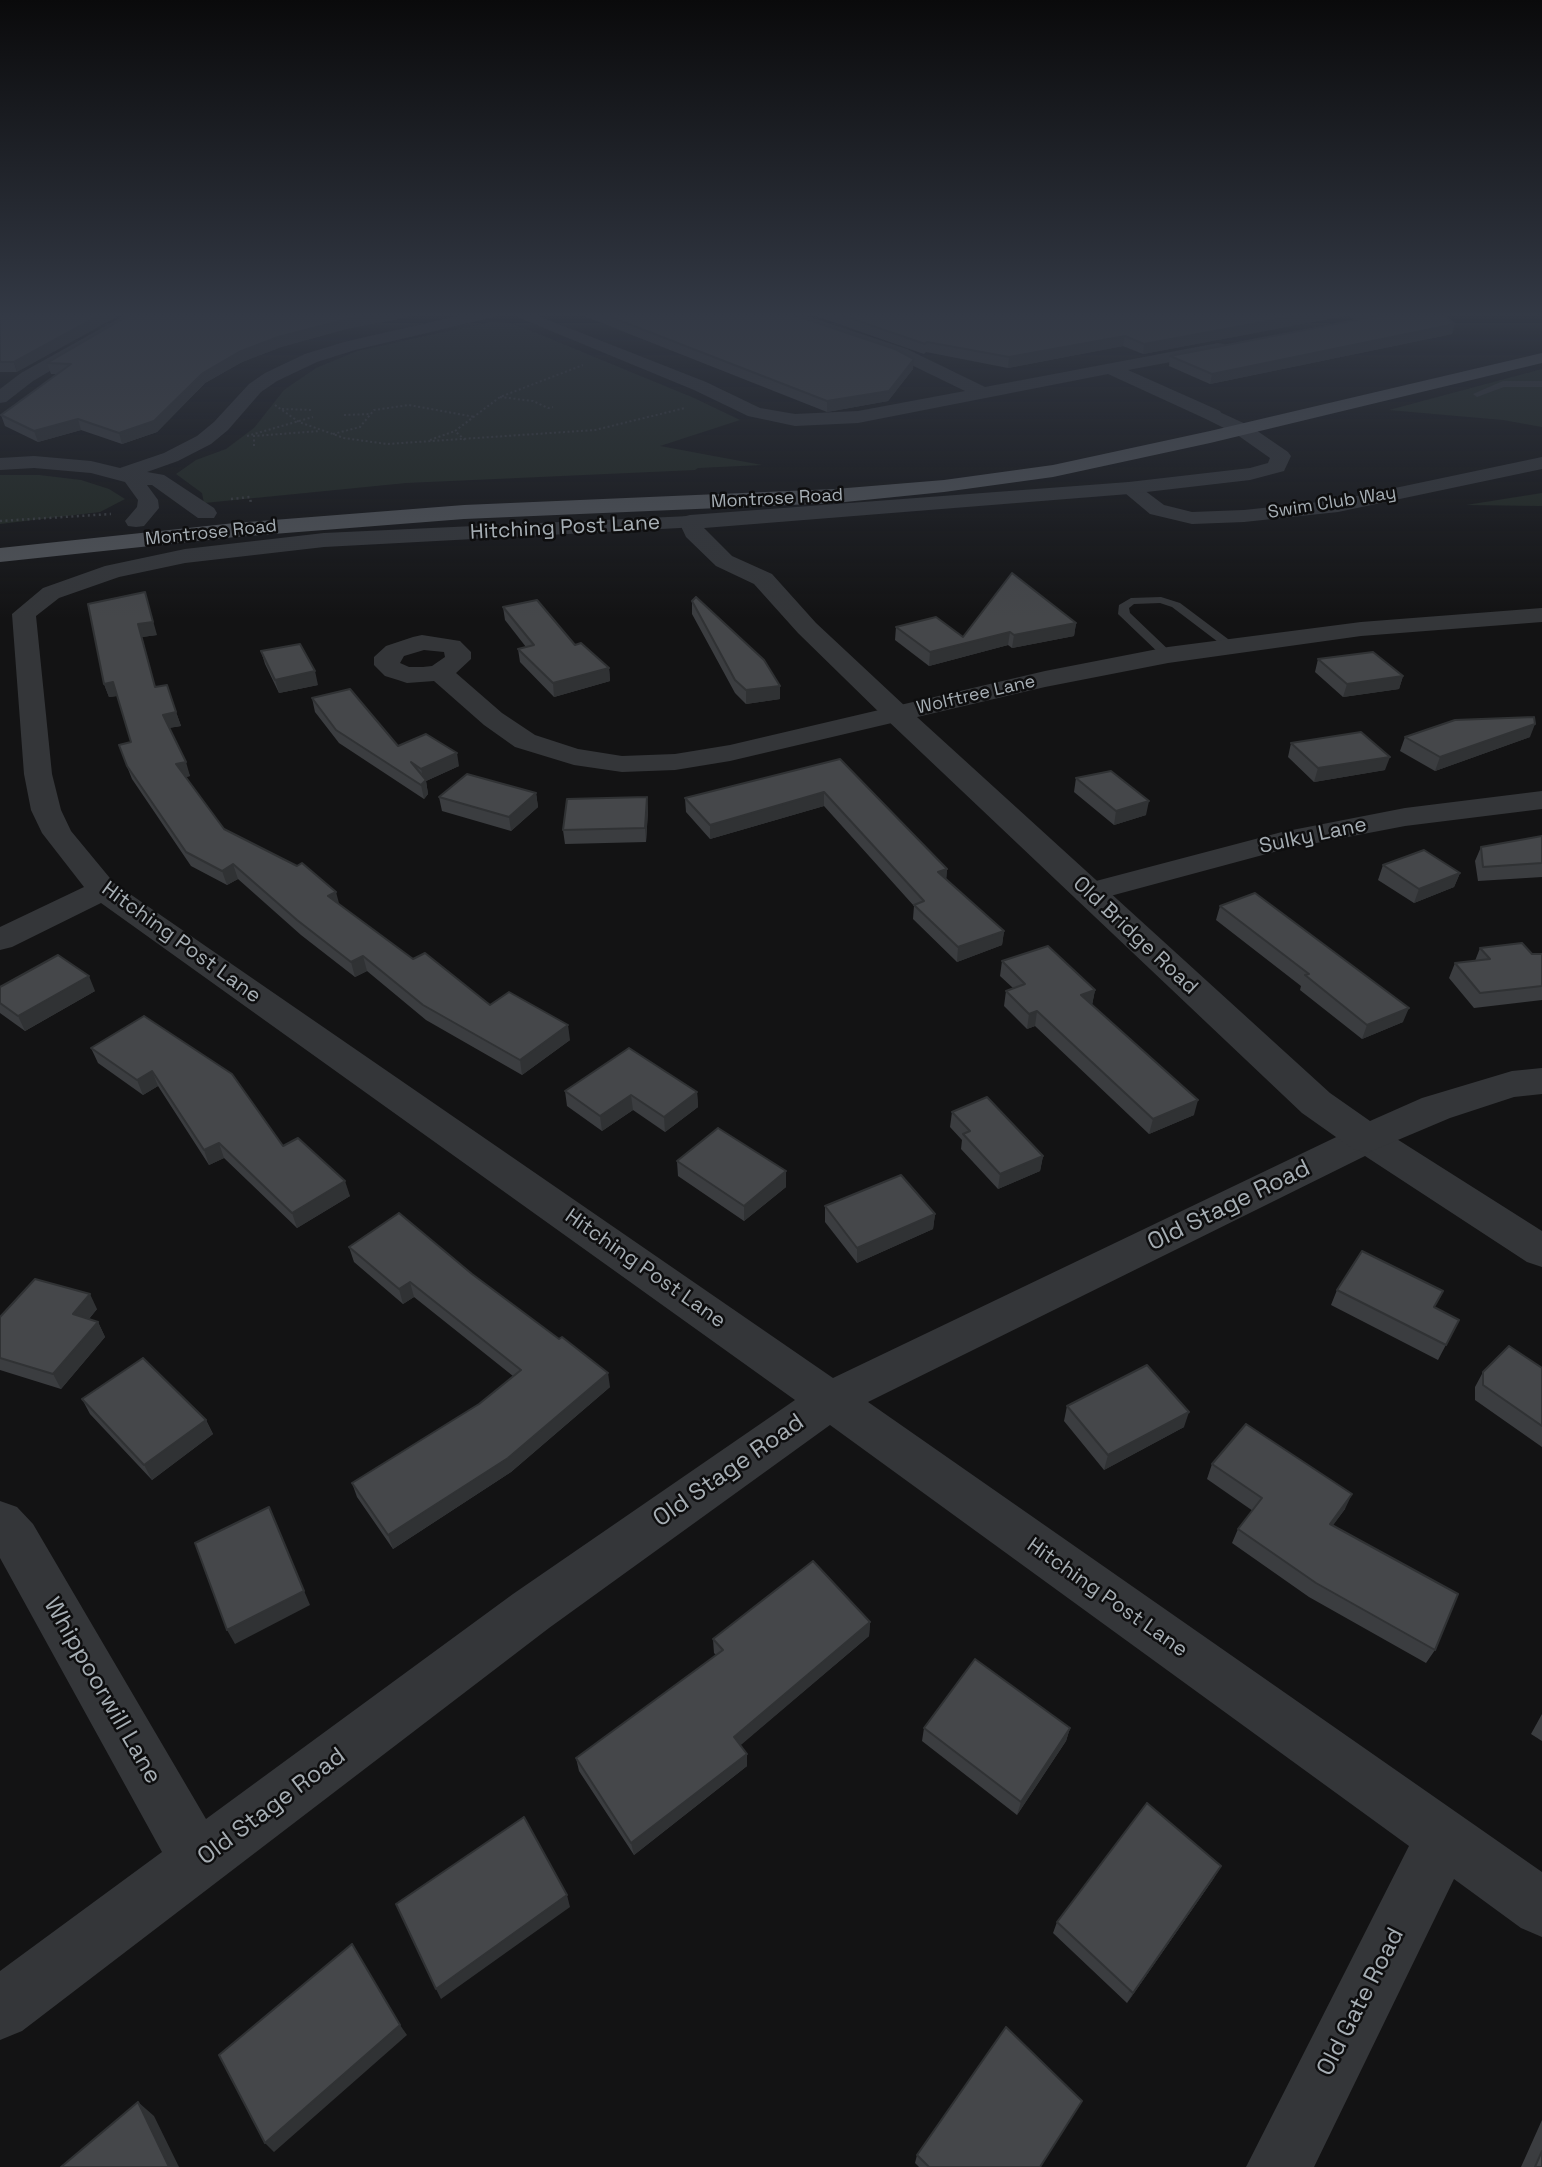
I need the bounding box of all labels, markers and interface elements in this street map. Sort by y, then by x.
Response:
street label: Swim Club Way [1266,482,1398,524]
street label: Montrose Road [710,485,844,513]
street label: Hitching Post Lane [469,510,661,546]
street label: Montrose Road [144,515,278,551]
street label: Wolftree Lane [915,671,1037,719]
street label: Sulky Lane [1257,812,1369,860]
street label: Old Bridge Road [1067,872,1203,1000]
street label: Hitching Post Lane [97,877,265,1009]
street label: Old Stage Road [1143,1154,1315,1258]
street label: Hitching Post Lane [560,1204,730,1334]
street label: Old Stage Road [648,1408,810,1534]
street label: Hitching Post Lane [1022,1533,1192,1663]
street label: Whippoorwill Lane [37,1593,167,1789]
street label: Old Stage Road [192,1742,352,1872]
street label: Old Gate Road [1311,1923,1411,2081]

